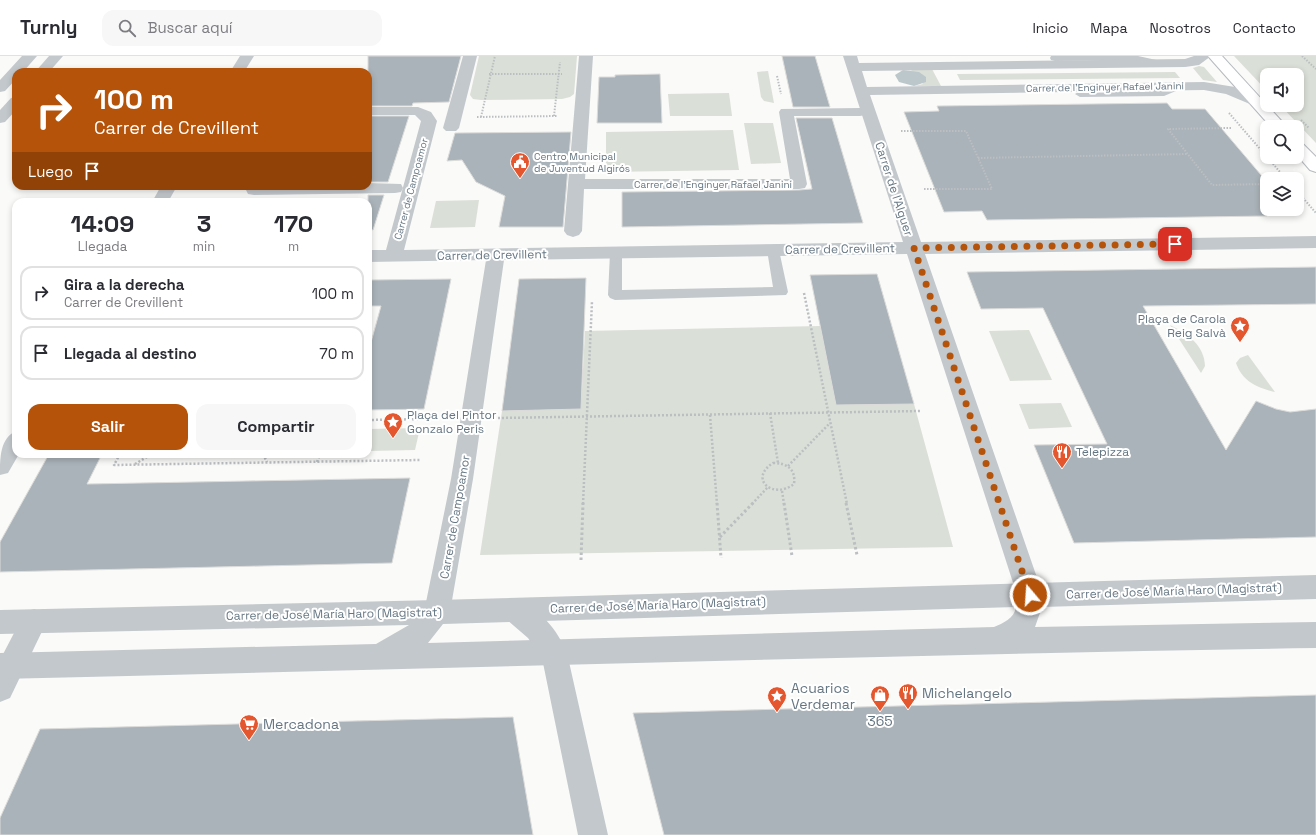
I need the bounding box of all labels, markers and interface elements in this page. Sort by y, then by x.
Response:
search box [102,10,382,46]
text: Turnly [20,15,78,40]
icon: search [116,17,138,39]
text: Buscar aquí [148,18,233,37]
text: Inicio [1032,19,1068,37]
text: Mapa [1090,19,1128,37]
text: Nosotros [1150,19,1211,37]
text: Contacto [1233,19,1296,37]
map controls [1260,68,1304,216]
button: sound [1260,68,1304,112]
street label: Carrer de l'Enginyer Rafael Janini [1026,79,1184,95]
text: 100 m [94,81,174,117]
icon: right [28,84,80,136]
text: Carrer de Crevillent [94,116,259,139]
button: search [1260,120,1304,164]
street label: Carrer de Campoamor [391,137,431,241]
street label: Carrer de l'Alguer [871,140,917,239]
place label: Centro Municipal de Juventud Algirós [534,150,630,175]
public building icon: Centro Municipal de Juventud Algirós [509,151,531,179]
icon: arrive [81,160,103,182]
text: Luego [28,162,73,181]
button: layers [1260,172,1304,216]
street label: Carrer de l'Enginyer Rafael Janini [634,178,792,191]
text: 14:09 [71,208,134,239]
text: 3 [197,208,211,239]
text: 170 [274,208,313,239]
pin [1158,227,1192,261]
icon: arrive [1164,233,1186,255]
text: Llegada [78,238,127,255]
text: min [193,238,215,255]
text: m [288,238,299,255]
street label: Carrer de Crevillent [785,240,895,258]
street label: Carrer de Crevillent [437,246,547,264]
text: Gira a la derecha [64,275,184,294]
icon: right [30,282,52,304]
text: 100 m [312,284,354,303]
text: Carrer de Crevillent [64,294,183,311]
place label: Plaça de Carola Reig Salvà [1138,311,1226,341]
place icon: Plaça de Carola Reig Salvà [1229,315,1251,343]
icon: arrive [30,342,52,364]
text: Llegada al destino [64,344,197,363]
text: 70 m [319,344,354,363]
button: Salir [28,404,188,450]
button: Compartir [196,404,356,450]
place label: Plaça del Pintor Gonzalo Peris [407,407,497,437]
place icon: Plaça del Pintor Gonzalo Peris [382,411,404,439]
restaurant icon: Telepizza [1051,441,1073,469]
place label: Telepizza [1076,444,1129,460]
street label: Carrer de Campoamor [436,453,474,580]
position arrow [1009,574,1051,616]
street label: Carrer de José María Haro (Magistrat) [1066,579,1282,603]
street label: Carrer de José María Haro (Magistrat) [550,593,766,617]
street label: Carrer de José María Haro (Magistrat) [226,604,442,624]
place label: Acuarios Verdemar [791,679,855,713]
restaurant icon: Michelangelo [897,682,919,710]
shop icon: 365 [869,684,891,712]
place label: Michelangelo [922,684,1012,702]
place icon: Acuarios Verdemar [766,685,788,713]
place label: 365 [867,712,893,730]
supermarket icon: Mercadona [238,713,260,741]
place label: Mercadona [263,715,339,733]

